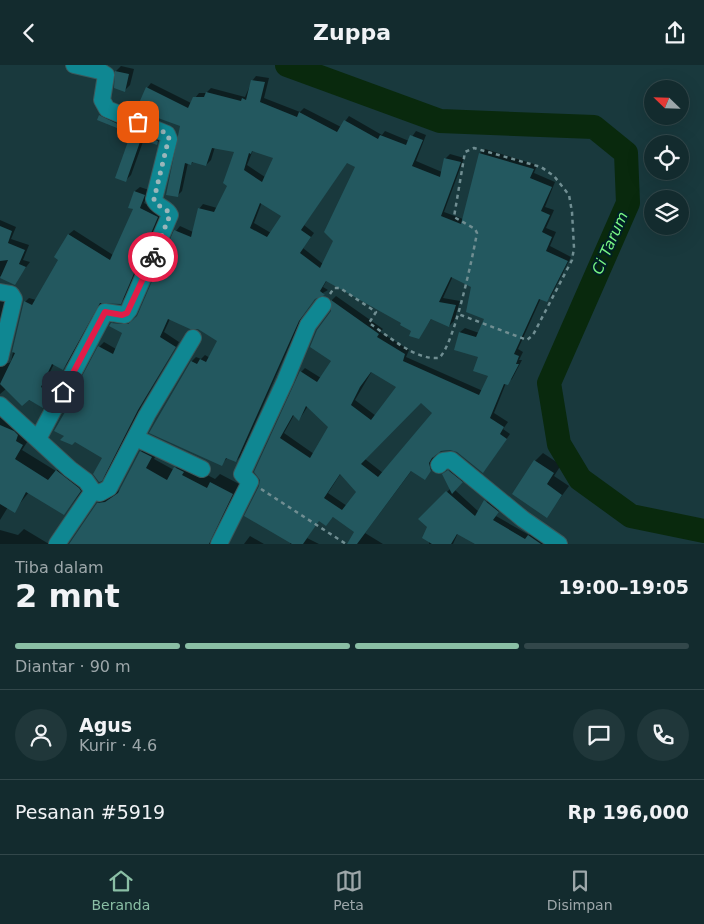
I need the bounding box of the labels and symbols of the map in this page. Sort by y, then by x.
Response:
north arrow [644,80,689,125]
pin [117,101,159,143]
water label: Ci Tarum [588,209,632,277]
courier [128,232,178,282]
pin [42,371,84,413]

